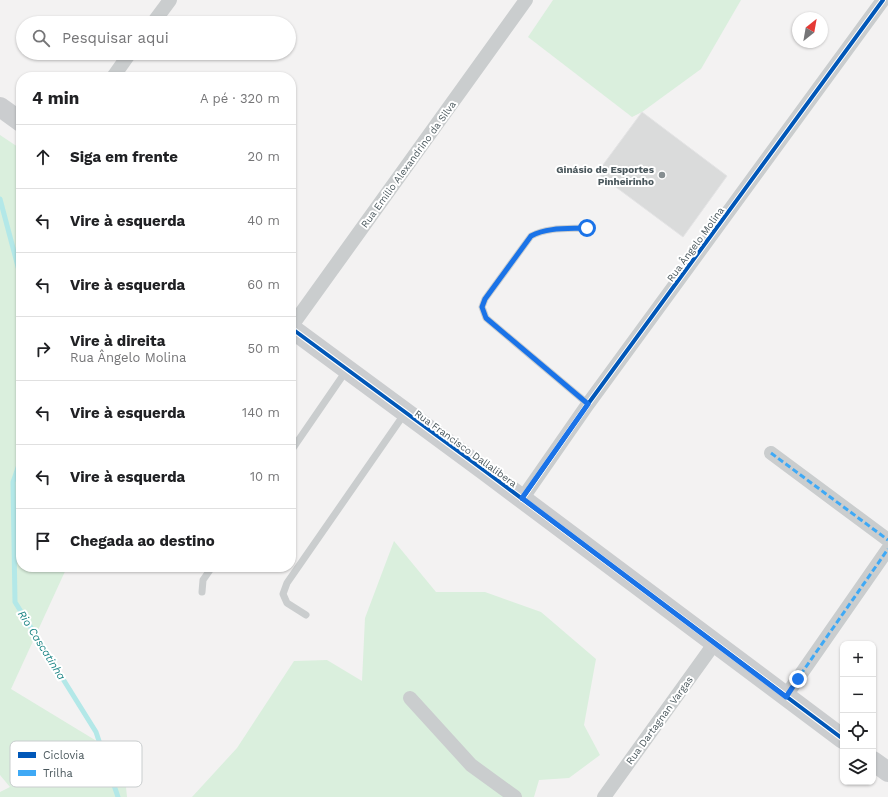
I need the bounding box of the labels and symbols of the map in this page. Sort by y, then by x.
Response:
north arrow [792,12,828,48]
street label: Rua Emílio Alexandrino da Silva [359,99,458,230]
place label: Ginásio de Esportes Pinheirinho [556,164,655,187]
marker: Ginásio de Esportes Pinheirinho [657,170,667,180]
street label: Rua Ângelo Molina [665,205,726,284]
route start [578,219,596,237]
street label: Rua Francisco Dallalibera [412,408,519,489]
water label: Rio Cascatinha [15,608,68,683]
route end [789,670,807,688]
street label: Rua Dartagnan Vargas [624,674,695,766]
legend [10,741,142,787]
text: Ciclovia [43,749,84,762]
text: Trilha [43,767,73,780]

